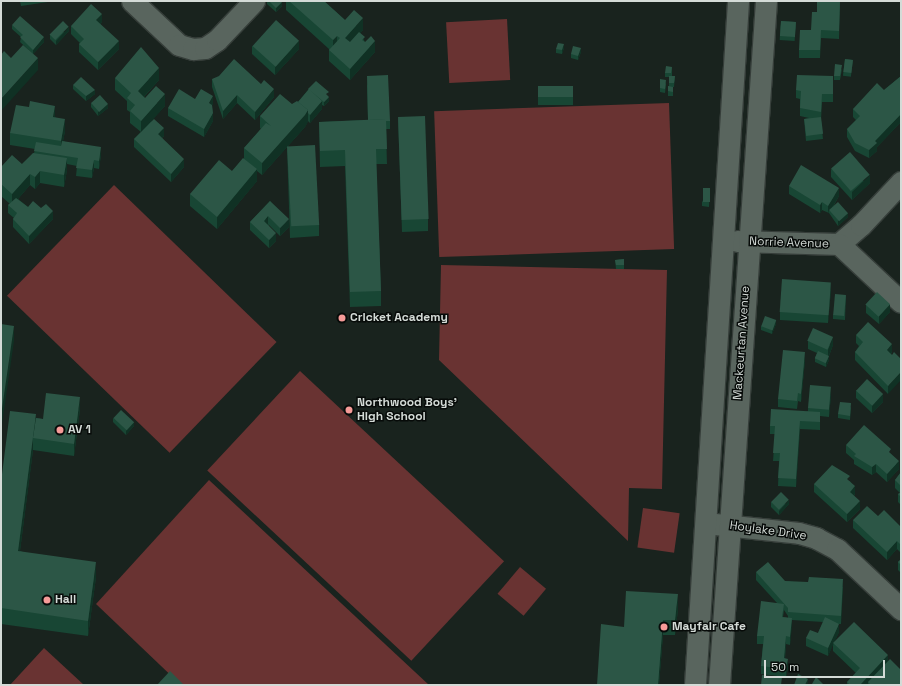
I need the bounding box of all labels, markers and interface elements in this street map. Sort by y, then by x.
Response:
street label: Norrie Avenue [749,234,829,252]
street label: Mackeurtan Avenue [731,285,753,401]
place label: Cricket Academy [350,311,448,325]
marker: Cricket Academy [337,313,347,323]
place label: Northwood Boys' High School [357,396,457,424]
marker: Northwood Boys' High School [344,405,354,415]
place label: AV 1 [68,423,91,437]
marker: AV 1 [55,425,65,435]
street label: Hoylake Drive [729,518,807,544]
place label: Hall [55,593,76,607]
marker: Hall [42,595,52,605]
place label: Mayfair Cafe [672,620,746,634]
marker: Mayfair Cafe [659,622,669,632]
scale bar [766,652,887,678]
text: 50 m [771,659,799,675]

